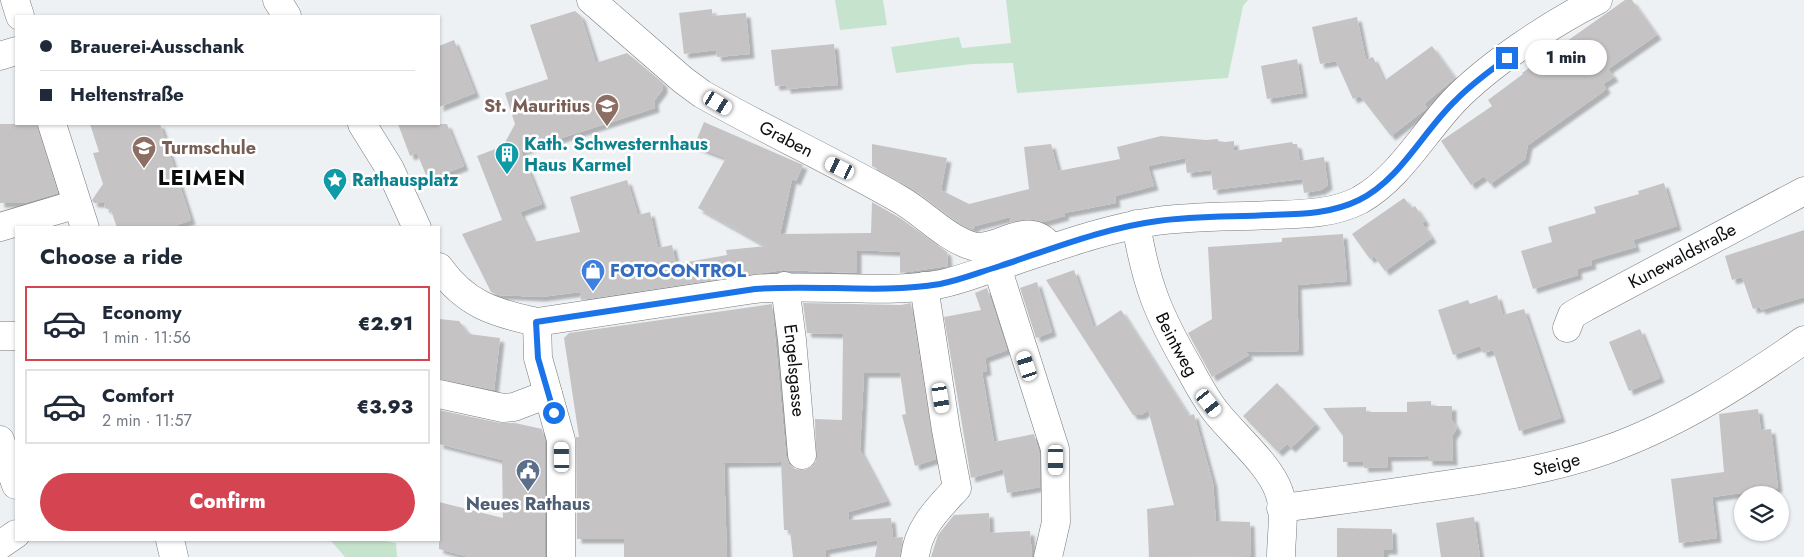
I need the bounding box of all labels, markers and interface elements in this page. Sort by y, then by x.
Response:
text: Brauerei-Ausschank [70,33,245,60]
callout: 1 min [1524,40,1607,76]
text: 1 min [1546,46,1586,69]
route end [1496,47,1518,69]
text: Heltenstraße [70,81,184,108]
car [701,89,734,117]
place label: St. Mauritius [484,93,590,119]
school or university icon: St. Mauritius [594,93,620,127]
street label: Graben [755,114,818,164]
place label: Kath. Schwesternhaus Haus Karmel [524,131,708,178]
school or university icon: Turmschule [131,135,157,169]
place label: Turmschule [162,135,256,161]
building icon: Kath. Schwesternhaus Haus Karmel [494,141,520,175]
car [823,155,856,181]
district label: LEIMEN [158,161,246,193]
place icon: Rathausplatz [322,167,348,201]
place label: Rathausplatz [352,167,459,193]
street label: Kunewaldstraße [1624,216,1741,295]
text: Choose a ride [40,240,183,272]
shop icon: FOTOCONTROL [580,258,606,292]
place label: FOTOCONTROL [610,258,746,284]
text: Economy [102,299,182,326]
icon: car [42,301,87,346]
street label: Beintweg [1149,308,1204,381]
text: €2.91 [358,310,413,337]
street label: Engelsgasse [777,322,812,418]
text: 1 min · 11:56 [102,326,191,349]
car [1015,349,1038,383]
text: Comfort [102,382,174,409]
car [931,382,950,414]
icon: car [42,384,87,429]
car [1193,387,1224,419]
text: €3.93 [356,393,413,420]
route start [543,402,565,424]
text: 2 min · 11:57 [102,409,192,432]
car [554,442,569,472]
car [1048,445,1063,475]
street label: Steige [1531,446,1583,483]
public building icon: Neues Rathaus [515,458,541,492]
button: Confirm [40,473,415,531]
map controls [1734,486,1789,541]
button: layers [1734,486,1789,541]
place label: Neues Rathaus [466,491,590,517]

